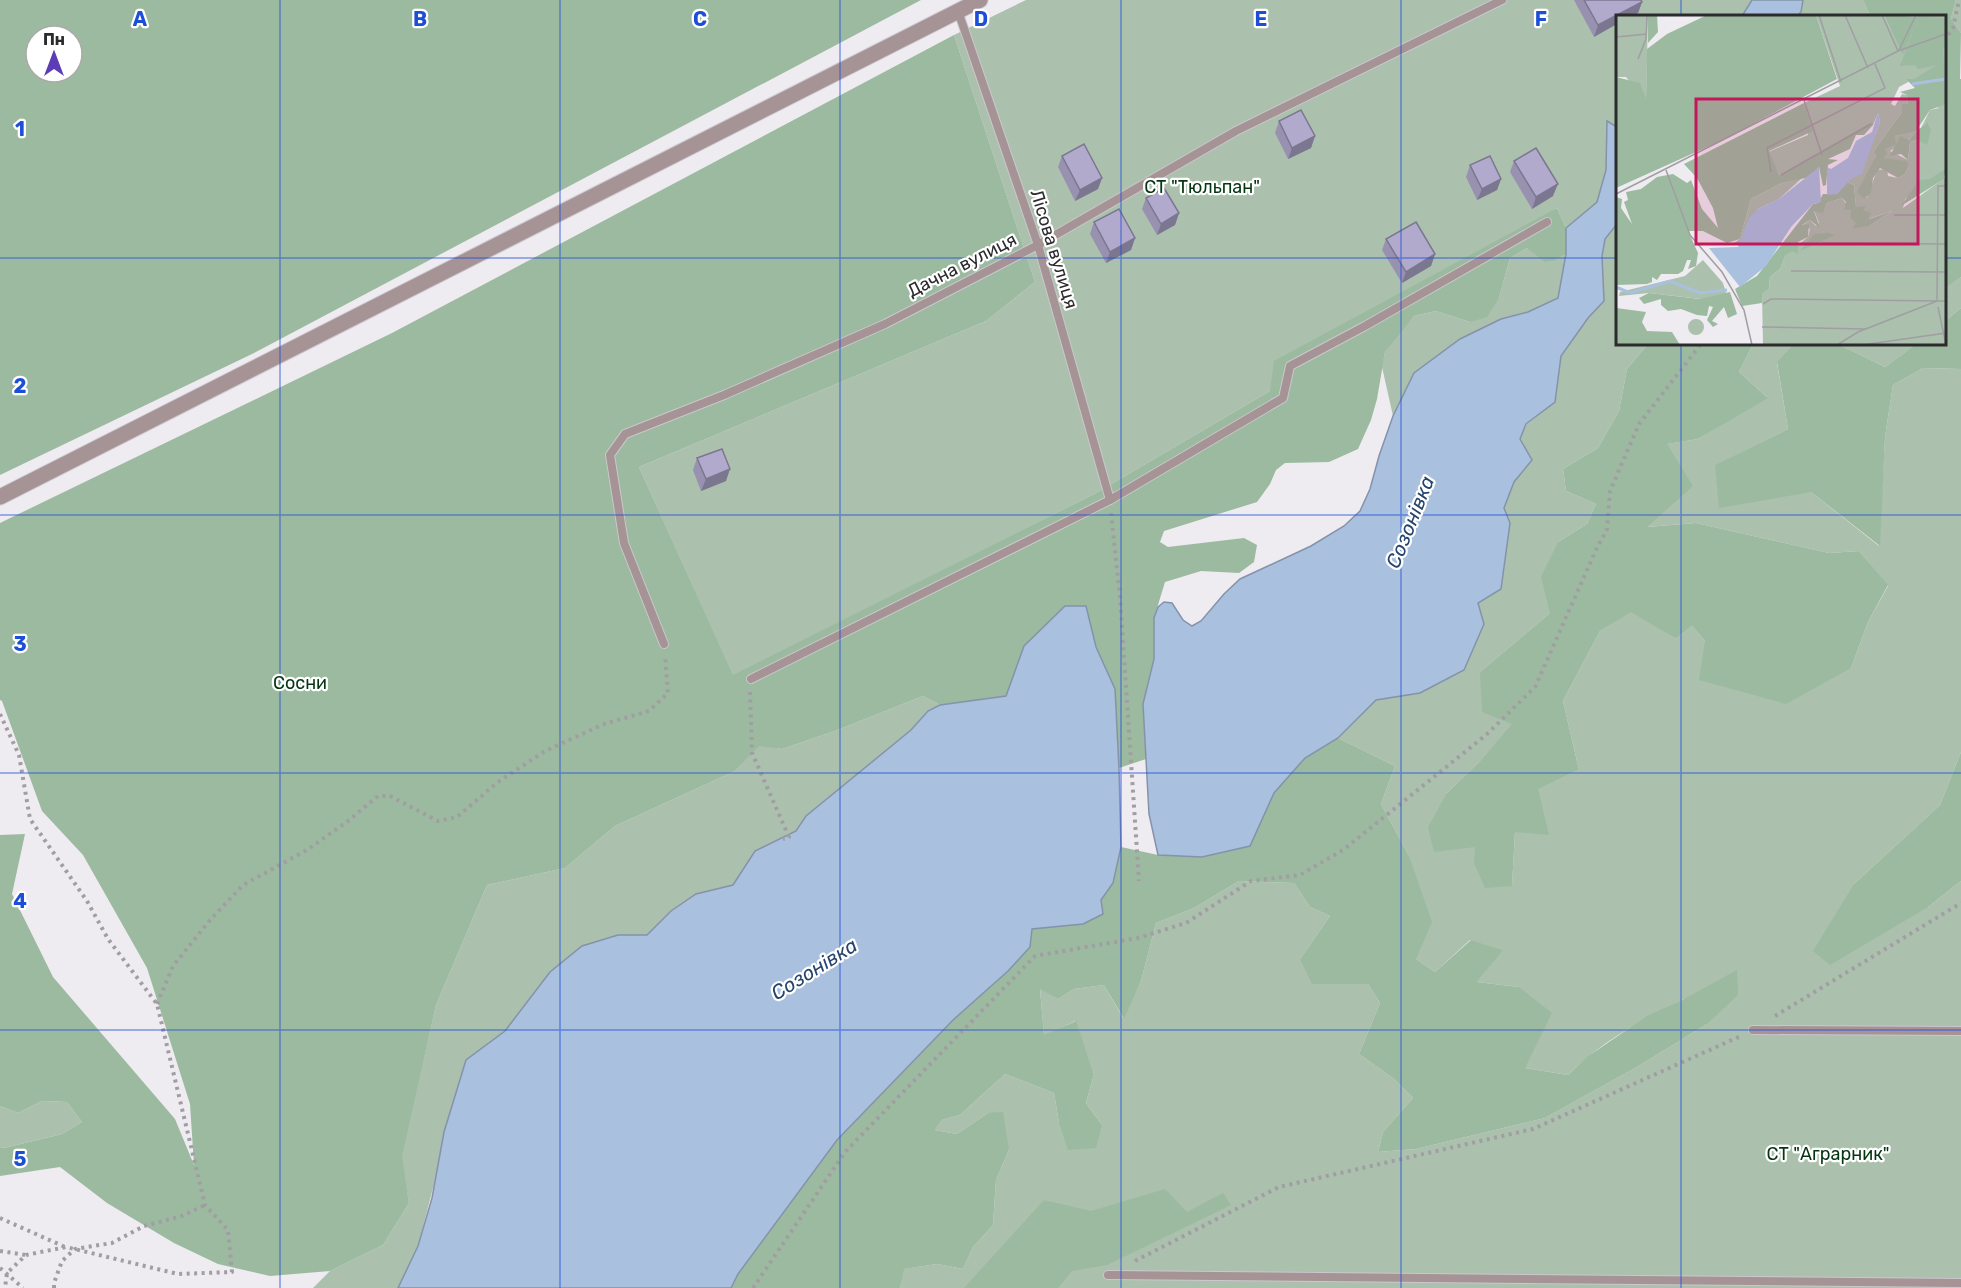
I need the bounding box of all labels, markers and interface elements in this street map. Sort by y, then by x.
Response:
text: A [133,7,148,31]
text: B [413,7,427,31]
text: C [693,7,707,31]
text: D [974,7,988,31]
text: E [1255,7,1267,31]
text: F [1535,7,1547,31]
inset map [1616,15,1946,345]
north arrow [24,24,84,84]
text: Пн [43,30,65,49]
text: 1 [15,117,25,141]
park label: СТ "Тюльпан" [1144,176,1260,198]
street label: Лісова вулиця [1025,187,1083,311]
street label: Дачна вулиця [904,228,1020,302]
text: 2 [14,374,27,398]
water label: Созонівка [1381,472,1439,572]
text: 3 [13,632,27,656]
park label: Сосни [273,672,327,694]
text: 4 [13,889,27,913]
water label: Созонівка [766,933,862,1005]
park label: СТ "Аграрник" [1766,1143,1890,1165]
text: 5 [14,1147,27,1171]

